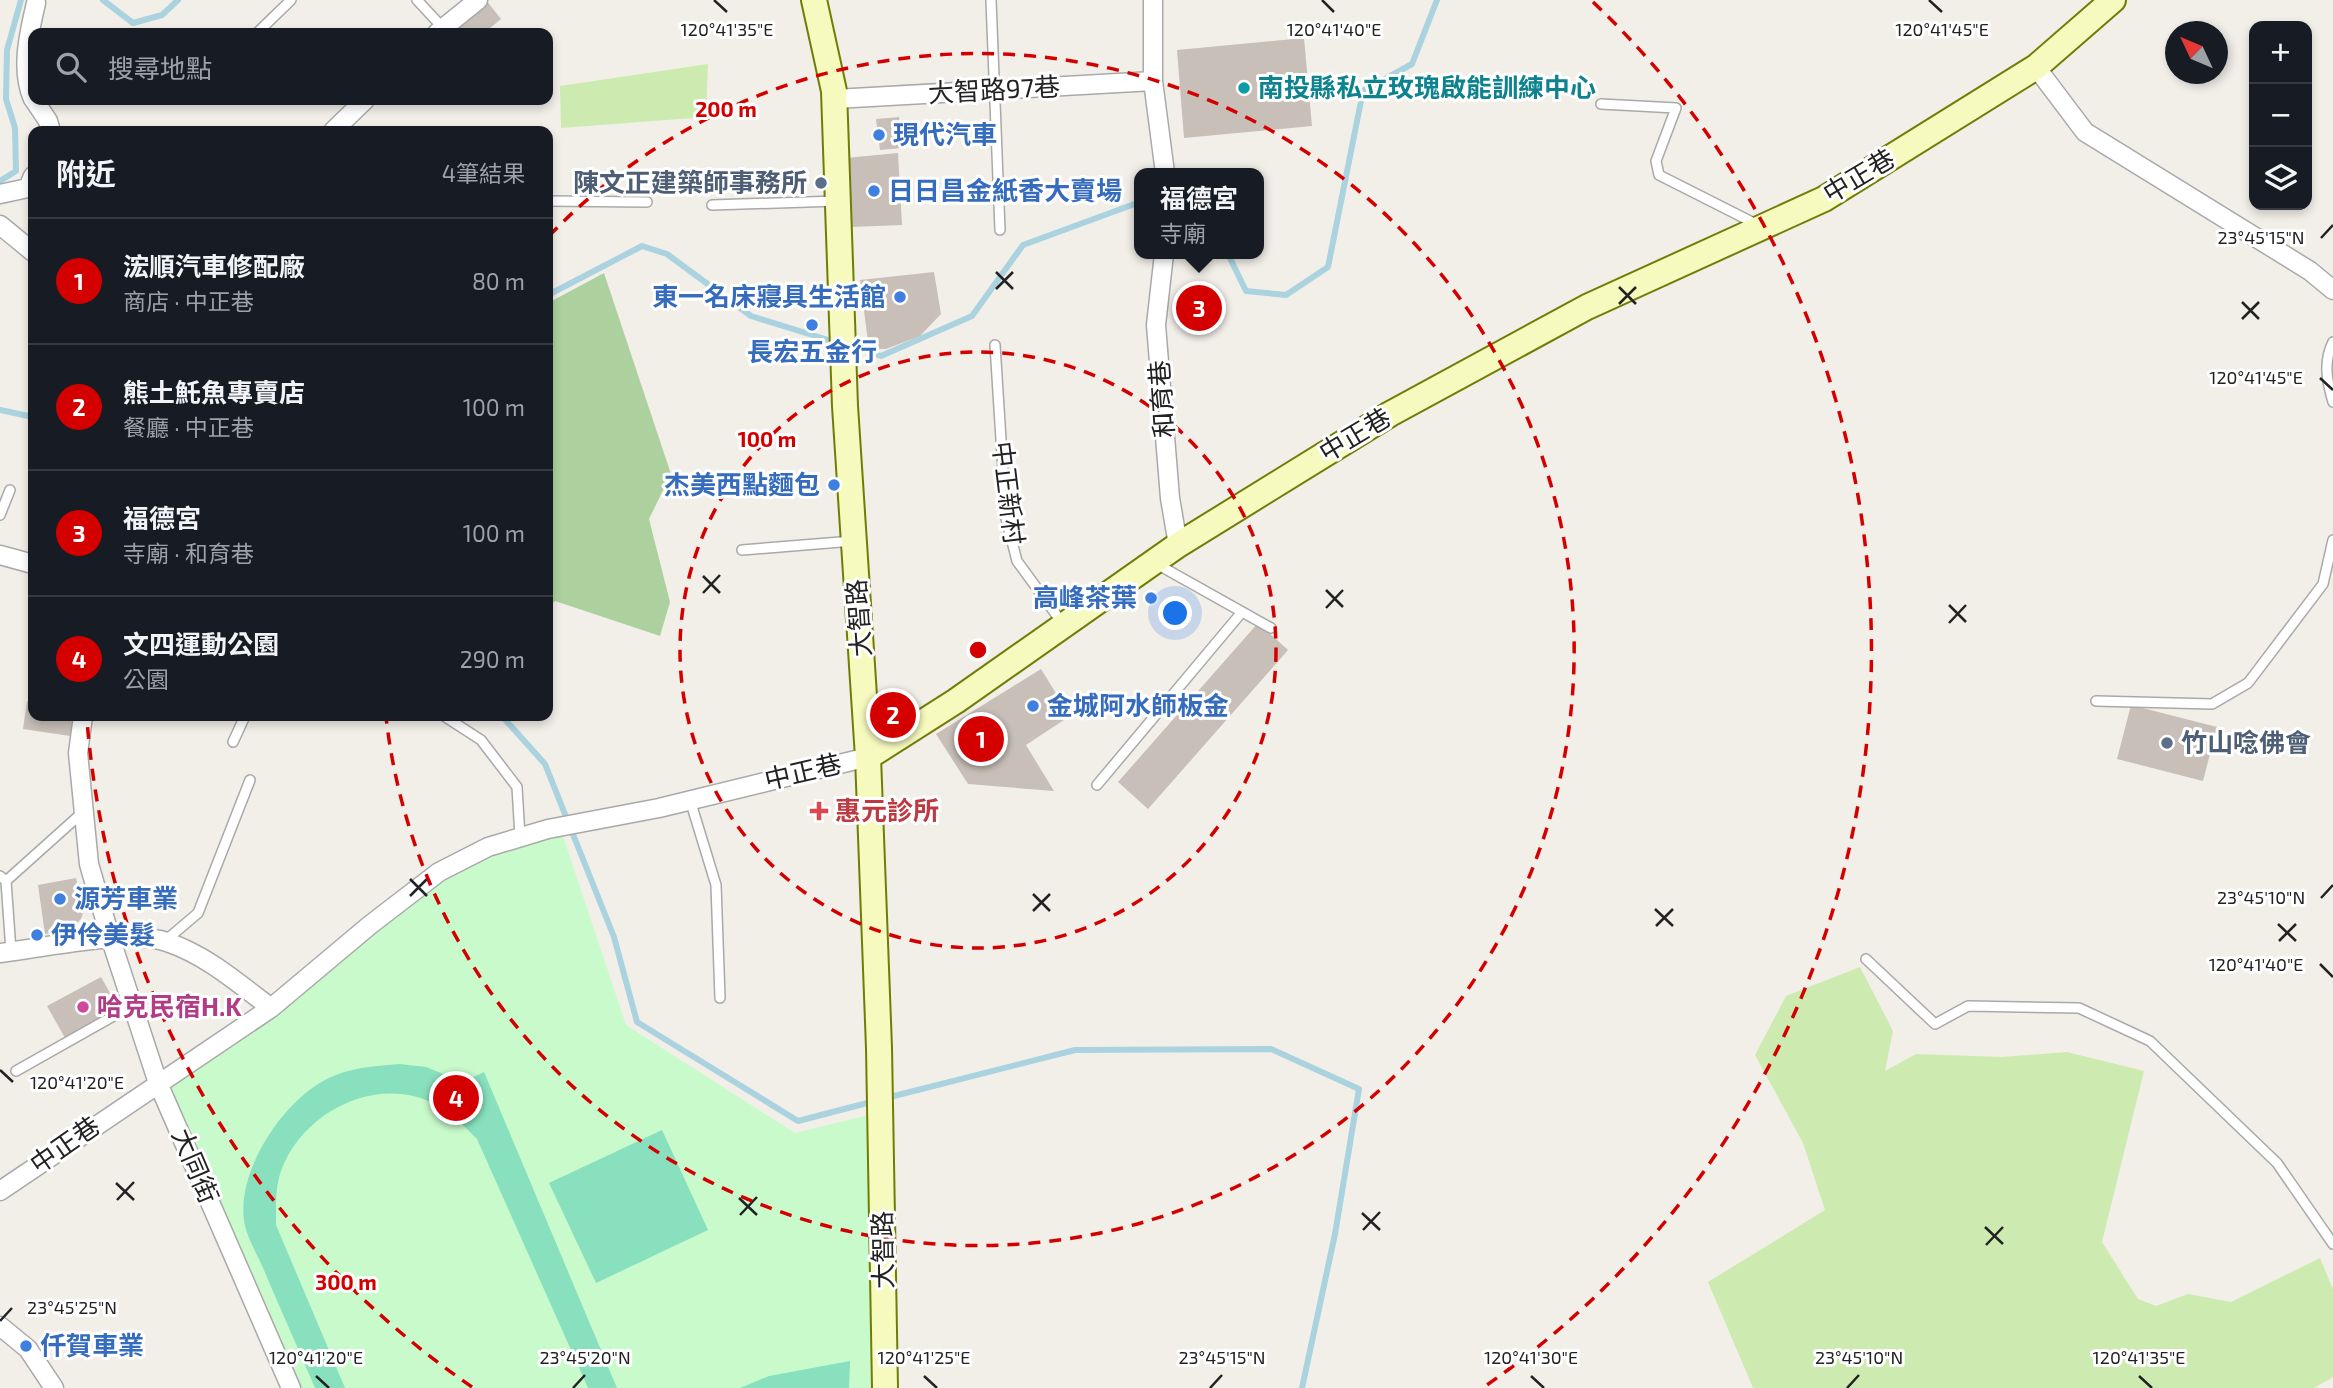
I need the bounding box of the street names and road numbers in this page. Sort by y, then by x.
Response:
street label: 大智路97巷 [927,70,1061,107]
street label: 中正巷 [1817,141,1900,208]
street label: 和育巷 [1142,359,1179,439]
street label: 中正巷 [1313,400,1396,467]
street label: 中正新村 [988,439,1031,546]
street label: 大智路 [839,578,876,658]
street label: 中正巷 [761,747,844,794]
street label: 中正巷 [23,1109,105,1179]
street label: 大同街 [167,1123,226,1207]
street label: 大智路 [865,1211,898,1289]

